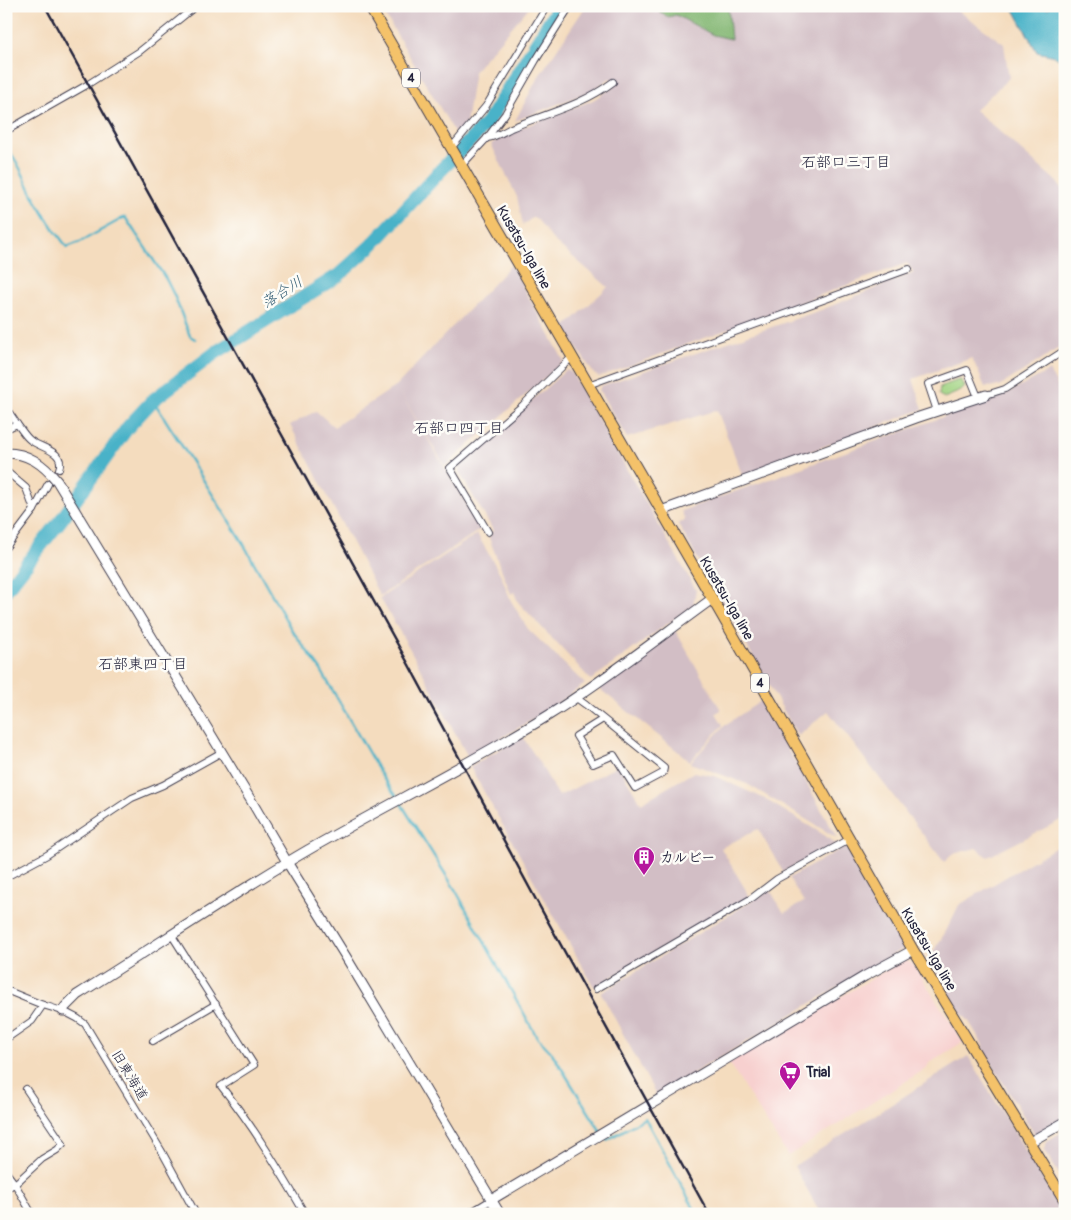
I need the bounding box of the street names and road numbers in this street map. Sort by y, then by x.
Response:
road number: 4 [402,68,420,88]
street label: Kusatsu-Iga line [493,203,554,292]
street label: Kusatsu-Iga line [696,554,757,643]
road number: 4 [751,674,769,692]
street label: Kusatsu-Iga line [897,905,960,994]
street label: 旧東海道 [108,1047,151,1104]

